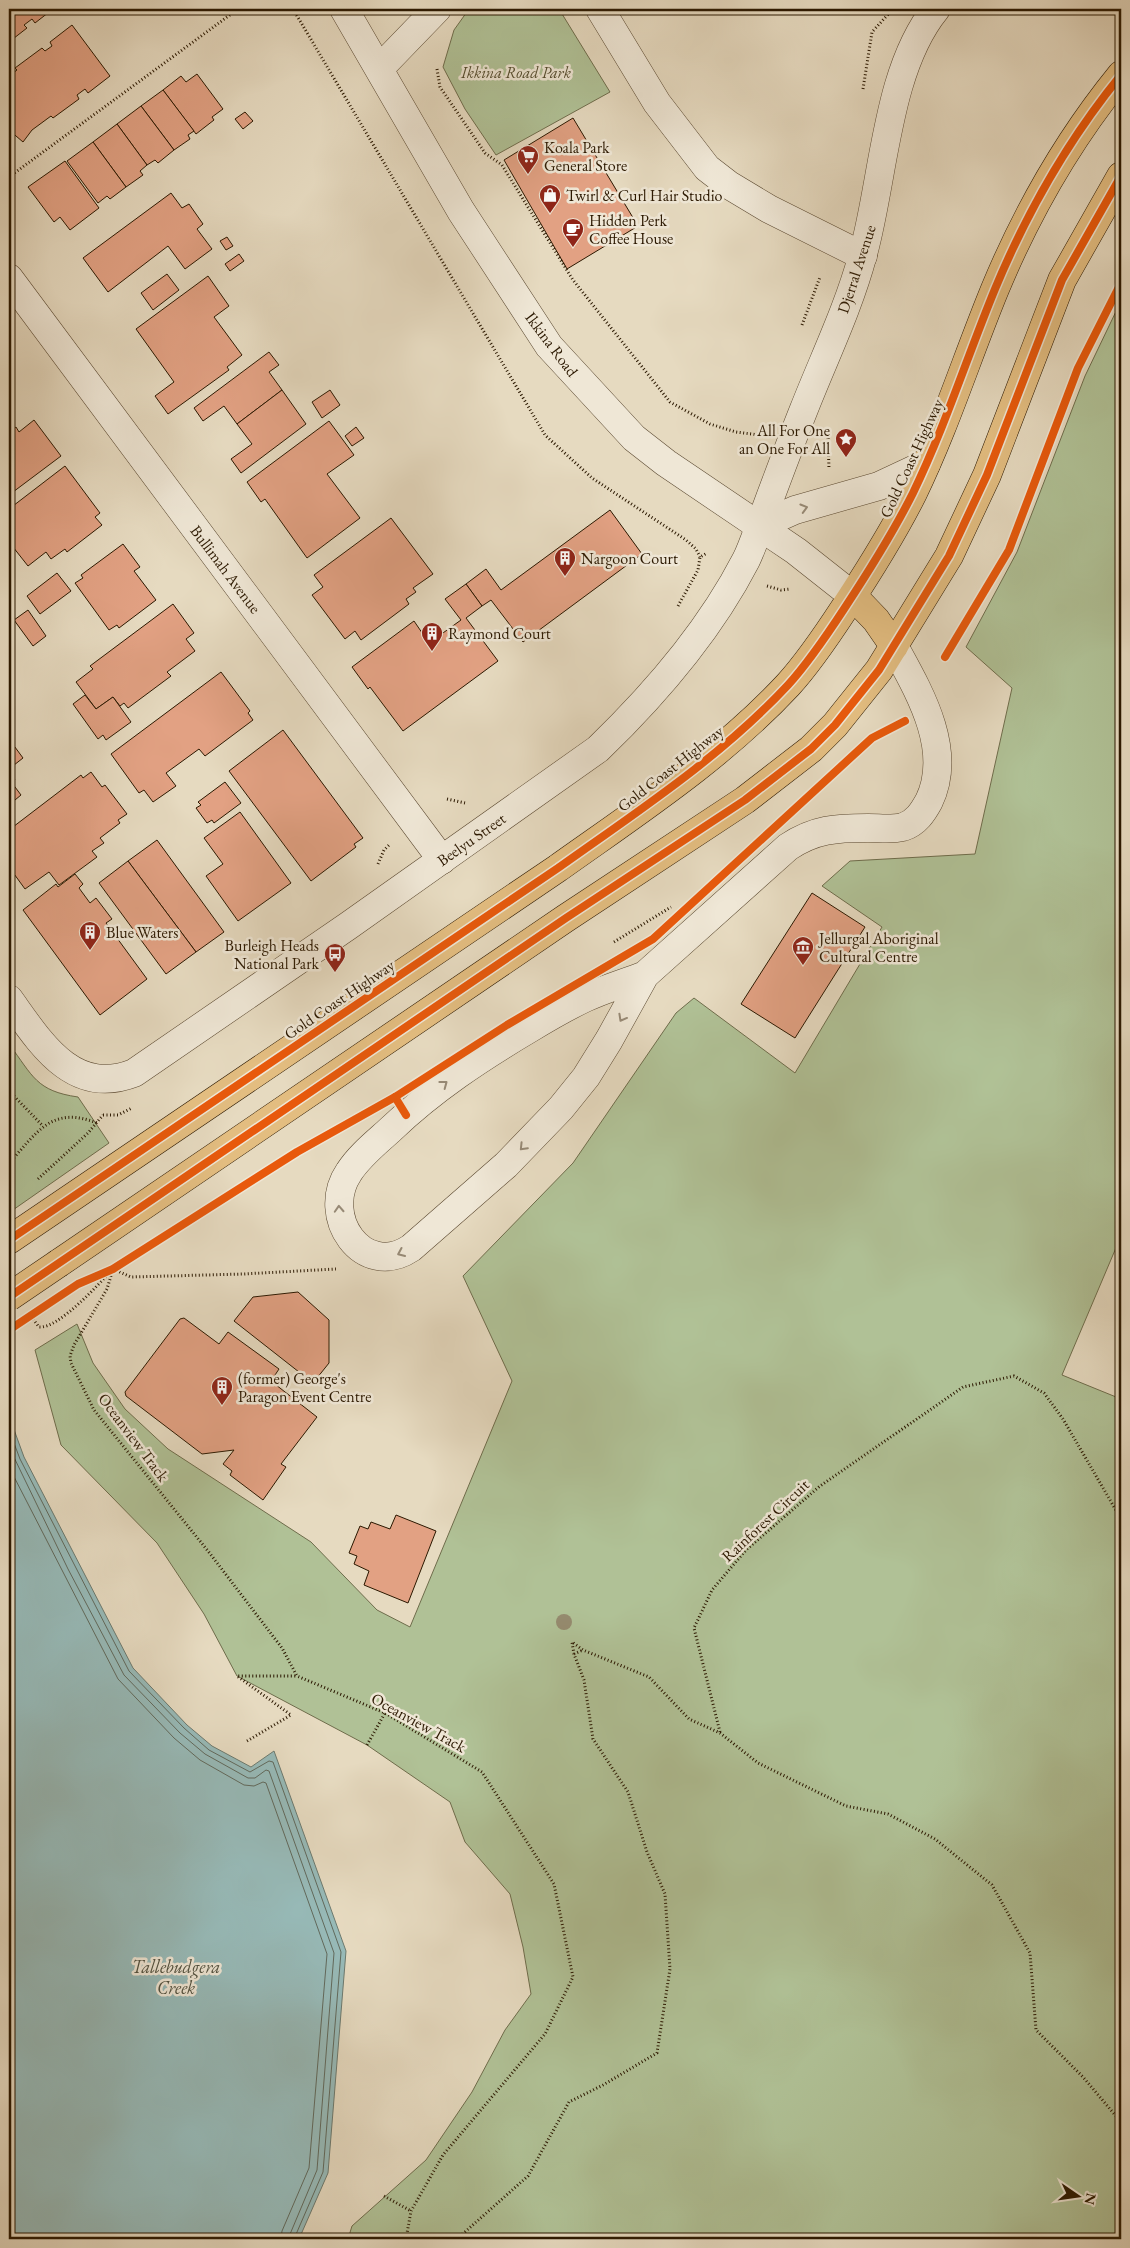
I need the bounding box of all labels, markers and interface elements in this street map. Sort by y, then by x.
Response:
park label: Ikkina Road Park [460,62,572,83]
place label: Koala Park General Store [544,137,627,176]
supermarket icon: Koala Park General Store [516,144,540,175]
shop icon: Twirl & Curl Hair Studio [538,183,562,214]
place label: Twirl & Curl Hair Studio [566,185,723,206]
place label: Hidden Perk Coffee House [589,210,673,249]
cafe icon: Hidden Perk Coffee House [561,217,585,248]
street label: Djerral Avenue [832,222,881,316]
street label: Ikkina Road [520,308,583,382]
street label: Gold Coast Highway [875,394,949,521]
place label: All For One an One For All [739,420,830,459]
place icon: All For One an One For All [834,427,858,458]
one-way arrow [800,503,808,513]
street label: Bullimah Avenue [185,521,266,618]
building icon: Nargoon Court [553,546,577,577]
place label: Nargoon Court [581,548,678,569]
building icon: Raymond Court [420,621,444,652]
place label: Raymond Court [448,623,551,644]
street label: Gold Coast Highway [613,720,728,816]
street label: Beelyu Street [433,808,510,871]
building icon: Blue Waters [78,920,102,951]
place label: Blue Waters [106,922,178,943]
place label: Jellurgal Aboriginal Cultural Centre [817,928,939,967]
place label: Burleigh Heads National Park [225,935,319,974]
museum icon: Jellurgal Aboriginal Cultural Centre [791,935,815,966]
bus stop icon: Burleigh Heads National Park [323,942,347,973]
street label: Gold Coast Highway [280,954,399,1044]
one-way arrow [618,1013,628,1022]
one-way arrow [438,1081,448,1090]
one-way arrow [520,1141,529,1150]
one-way arrow [334,1204,345,1212]
one-way arrow [397,1246,406,1257]
place label: (former) George's Paragon Event Centre [238,1368,371,1407]
building icon: (former) George's Paragon Event Centre [210,1375,234,1406]
street label: Oceanview Track [94,1389,174,1486]
street label: Rainforest Circuit [717,1474,814,1566]
street label: Oceanview Track [368,1688,470,1757]
water label: Tallebudgera Creek [132,1955,220,1999]
north arrow [1052,2170,1102,2220]
text: N [1080,2191,1101,2207]

